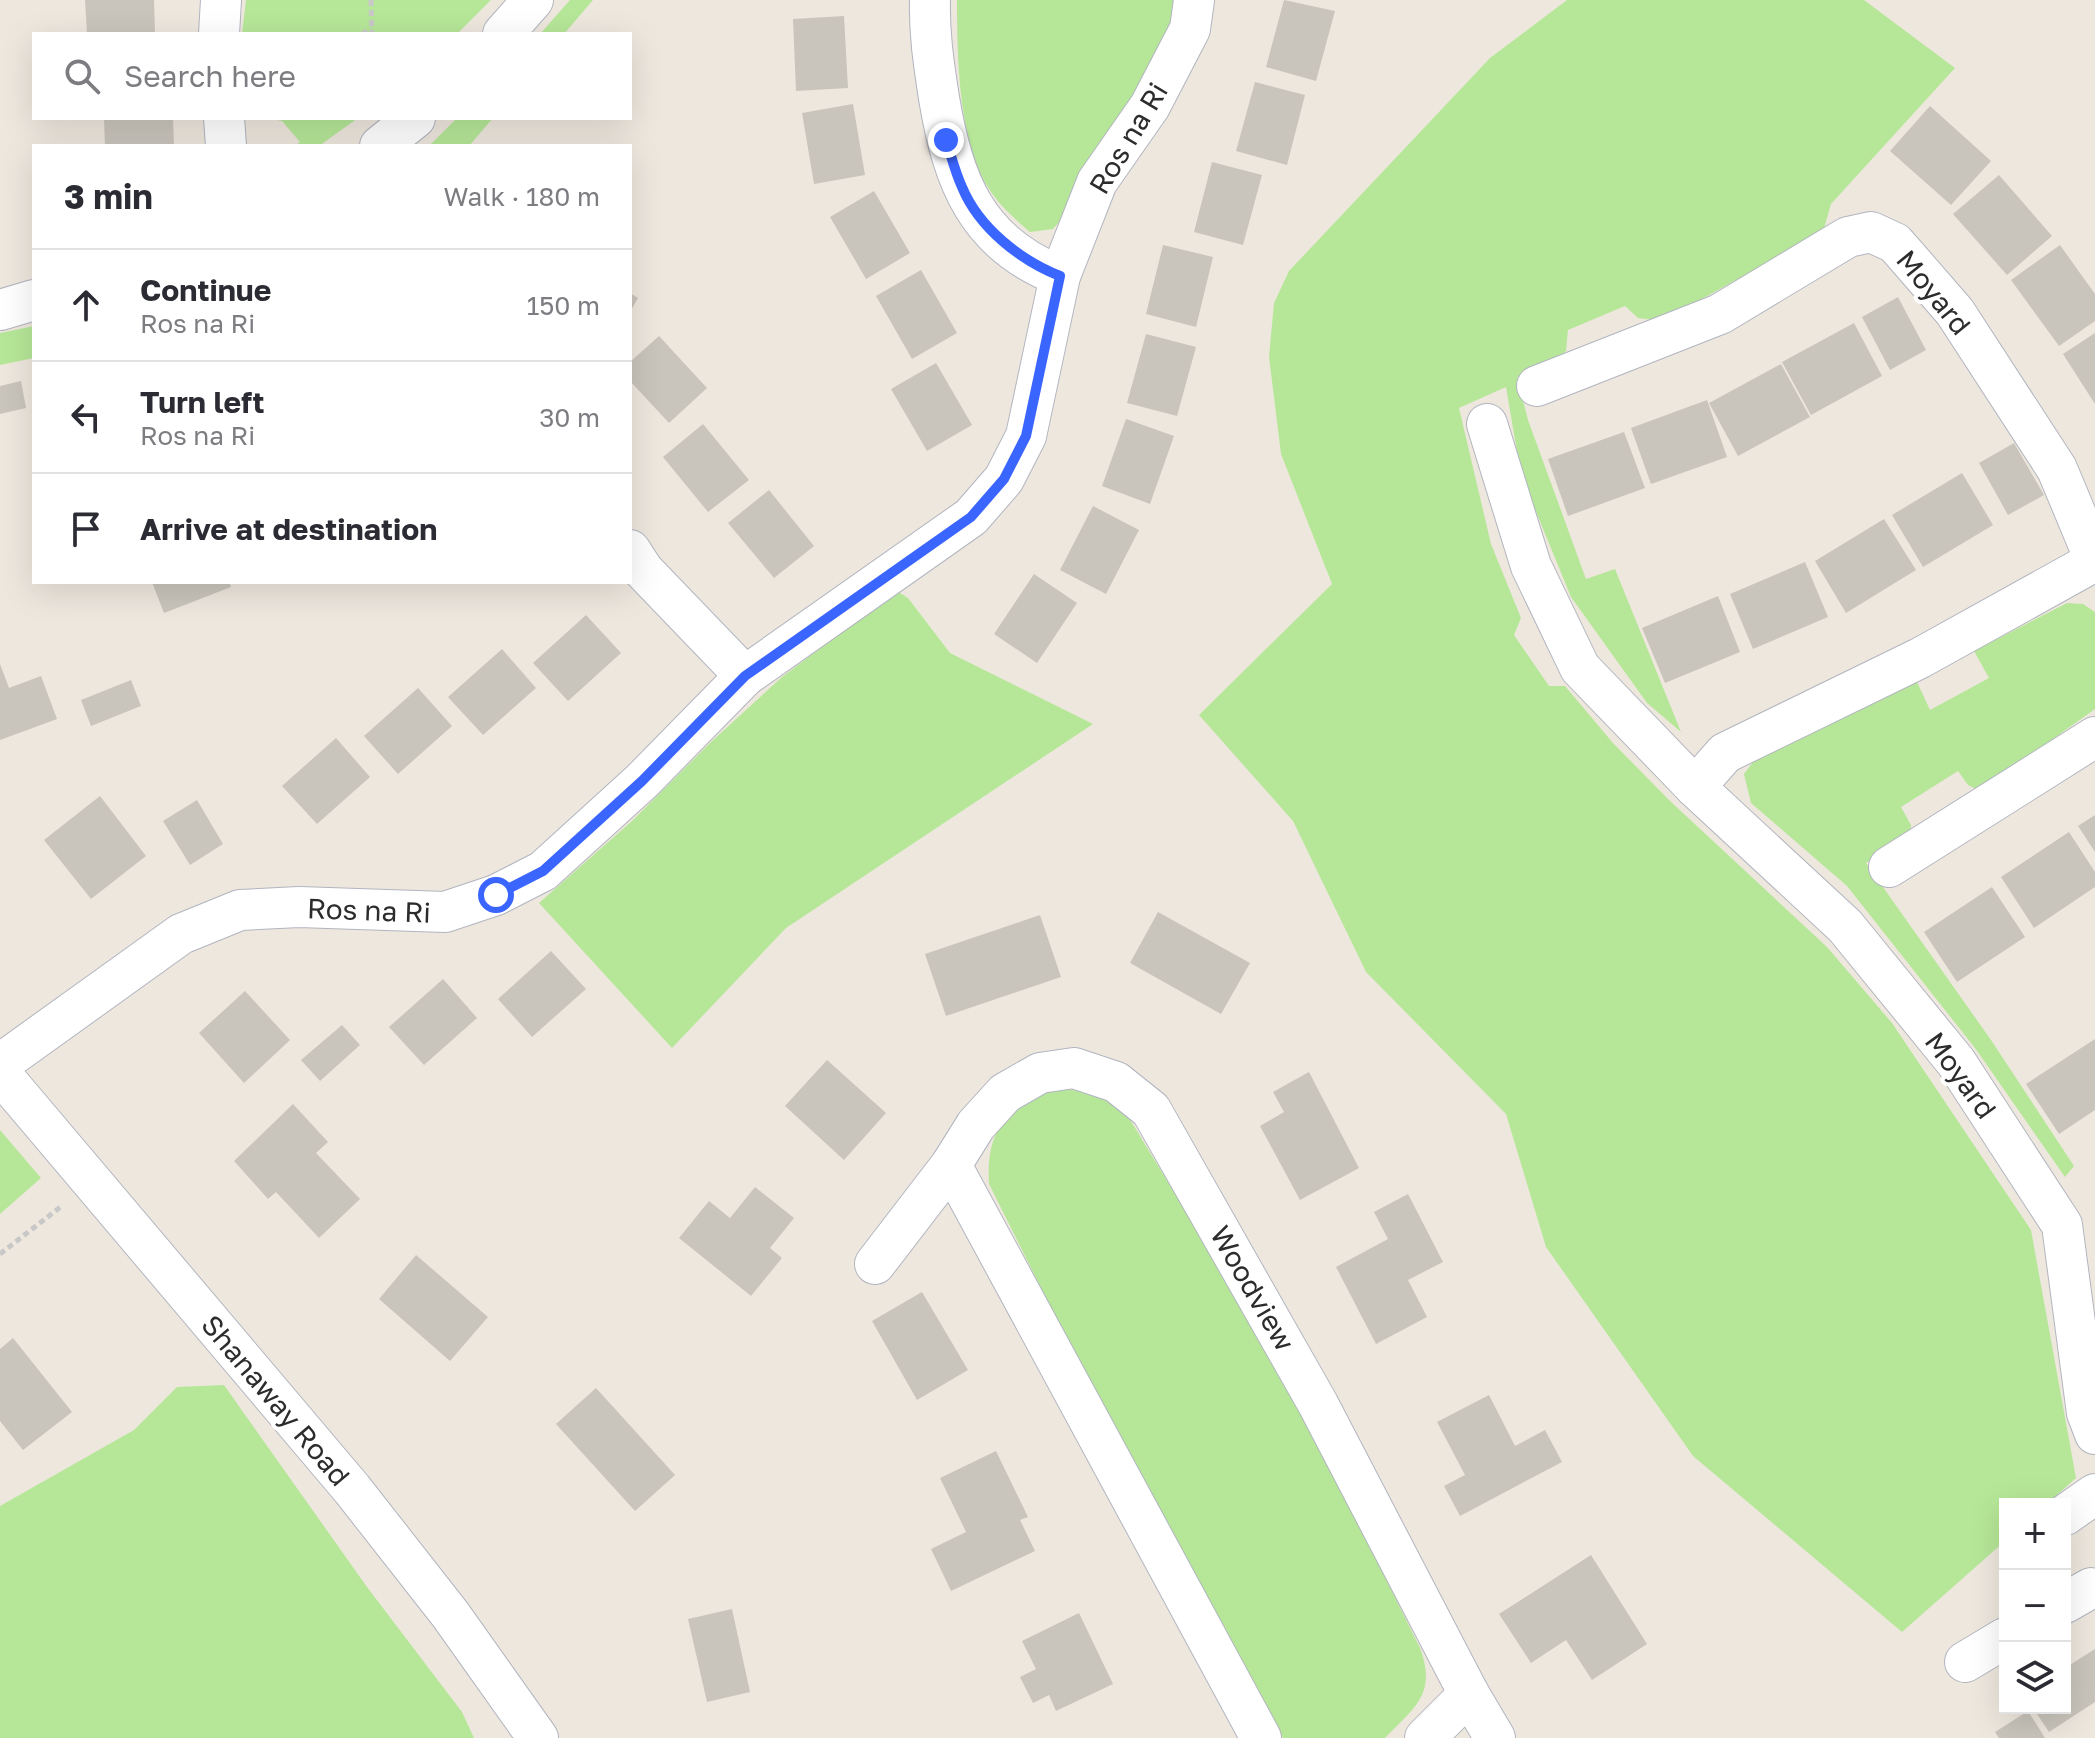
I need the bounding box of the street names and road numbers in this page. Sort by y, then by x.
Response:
street label: Ros na Ri [1082,76,1174,200]
street label: Moyard [1890,243,1978,341]
street label: Ros na Ri [306,891,432,929]
street label: Moyard [1919,1025,2003,1125]
street label: Woodview [1204,1220,1302,1356]
street label: Shanaway Road [195,1308,357,1492]

